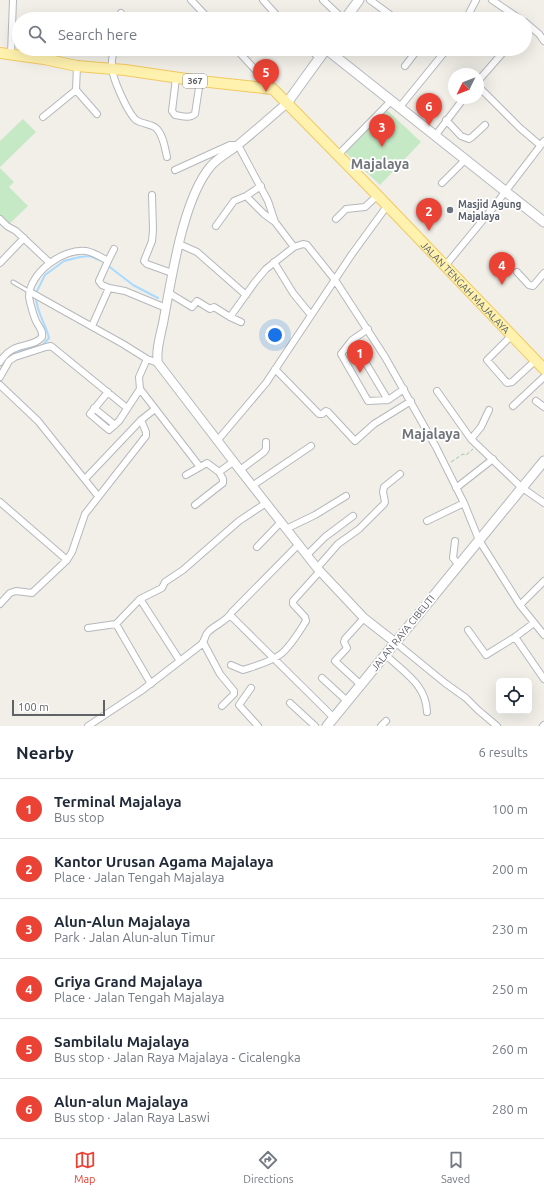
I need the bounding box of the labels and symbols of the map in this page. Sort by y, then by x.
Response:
pin: 5 [253,59,279,92]
north arrow [448,68,484,104]
road number: 367 [183,74,207,88]
pin: 6 [416,93,442,126]
pin: 3 [369,114,395,147]
district label: Majalaya [351,156,409,172]
pin: 2 [416,198,442,231]
place label: Masjid Agung Majalaya [458,199,522,222]
marker: Masjid Agung Majalaya [445,205,455,215]
street label: JALAN TENGAH MAJALAYA [419,239,513,336]
pin: 4 [489,252,515,285]
your location [265,325,285,345]
pin: 1 [347,340,373,373]
district label: Majalaya [402,426,460,442]
street label: JALAN RAYA CIBEUTI [369,593,437,673]
scale bar [12,698,105,717]

